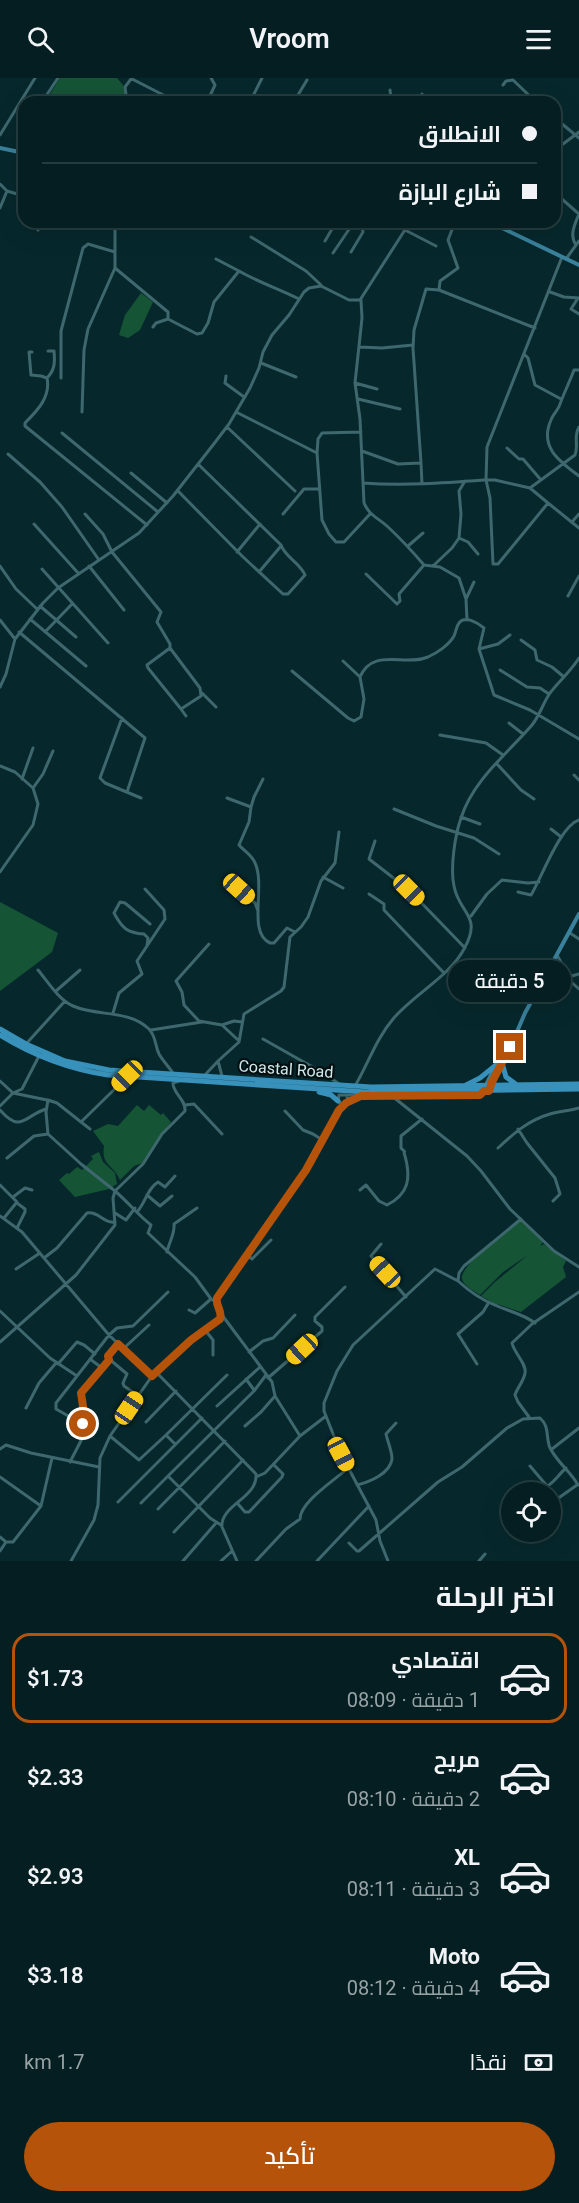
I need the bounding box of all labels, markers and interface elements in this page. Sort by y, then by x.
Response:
icon: search [24,23,57,56]
text: Vroom [249,23,330,55]
icon: menu [522,23,555,56]
text: الانطلاق [418,122,501,147]
text: شارع البازة [399,180,501,205]
car [220,870,258,908]
car [390,871,428,909]
callout: 5 دقيقة [448,960,572,1002]
text: 5 دقيقة [475,969,544,993]
route end [496,1033,523,1060]
street label: Coastal Road [238,1056,334,1082]
car [108,1057,146,1095]
car [366,1253,404,1291]
car [283,1330,321,1368]
car [111,1388,147,1428]
route start [69,1410,96,1437]
car [325,1434,357,1474]
map controls [501,1482,561,1542]
button: locate [501,1482,561,1542]
text: اختر الرحلة [436,1581,555,1613]
text: اقتصادي [391,1648,480,1673]
icon: car [498,1651,552,1705]
text: $1.73 [27,1666,84,1691]
text: 1 دقيقة · 08:09 [347,1688,480,1712]
text: مريح [434,1747,480,1772]
icon: car [498,1750,552,1804]
text: $2.33 [27,1765,84,1790]
text: 2 دقيقة · 08:10 [347,1787,480,1811]
text: XL [454,1845,480,1870]
icon: car [498,1849,552,1903]
text: $2.93 [27,1864,84,1889]
text: 3 دقيقة · 08:11 [347,1877,480,1901]
text: Moto [429,1944,480,1969]
icon: car [498,1948,552,2002]
text: $3.18 [27,1963,84,1988]
text: 4 دقيقة · 08:12 [347,1976,480,2000]
icon: cash [522,2046,555,2079]
text: 1.7 km [24,2050,84,2074]
text: نقدًا [469,2050,507,2075]
button: تأكيد [24,2122,555,2191]

